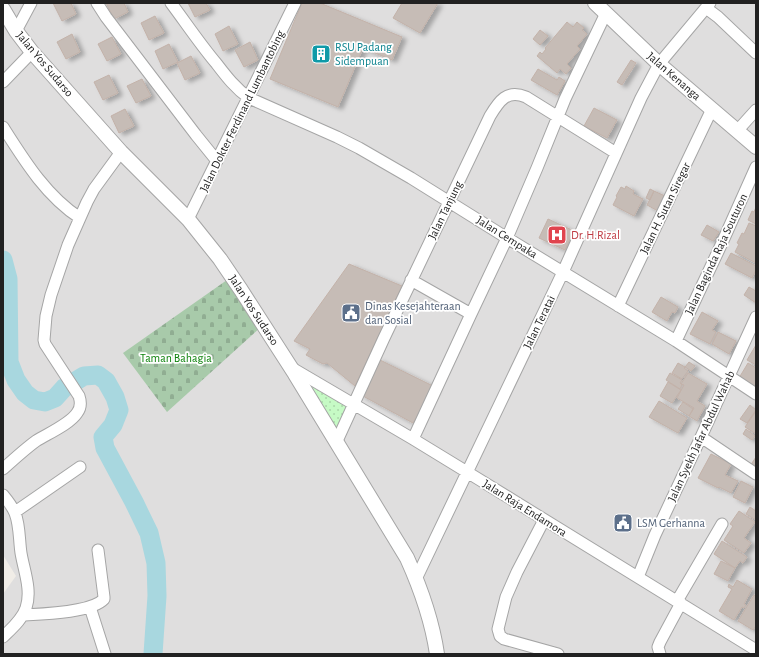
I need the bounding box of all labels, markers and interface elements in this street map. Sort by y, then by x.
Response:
street label: Jalan Dokter Ferdinand Lumbantobing [198,28,286,194]
street label: Jalan Yos Sudarso [14,29,76,99]
place label: RSU Padang Sidempuan [335,41,392,67]
building icon: RSU Padang Sidempuan [310,43,332,65]
street label: Jalan Kenanga [645,50,703,103]
street label: Jalan H. Sutan Siregar [638,160,692,256]
street label: Jalan Tanjung [426,179,465,242]
street label: Jalan Baginda Raja Souturon [683,192,750,317]
street label: Jalan Cempaka [474,214,540,261]
hospital icon: Dr. H.Rizal [546,224,568,246]
place label: Dr. H.Rizal [571,229,620,241]
street label: Jalan Yos Sudarso [227,273,281,347]
street label: Jalan Teratai [521,293,557,351]
place label: Dinas Kesejahteraan dan Sosial [365,300,461,326]
public building icon: Dinas Kesejahteraan dan Sosial [340,302,362,324]
park label: Taman Bahagia [140,352,212,364]
street label: Jalan Syekh Jafar Abdul Wahab [665,369,738,504]
street label: Jalan Raja Endamora [480,477,569,540]
public building icon: LSM Gerhanna [612,512,634,534]
place label: LSM Gerhanna [637,517,705,529]

